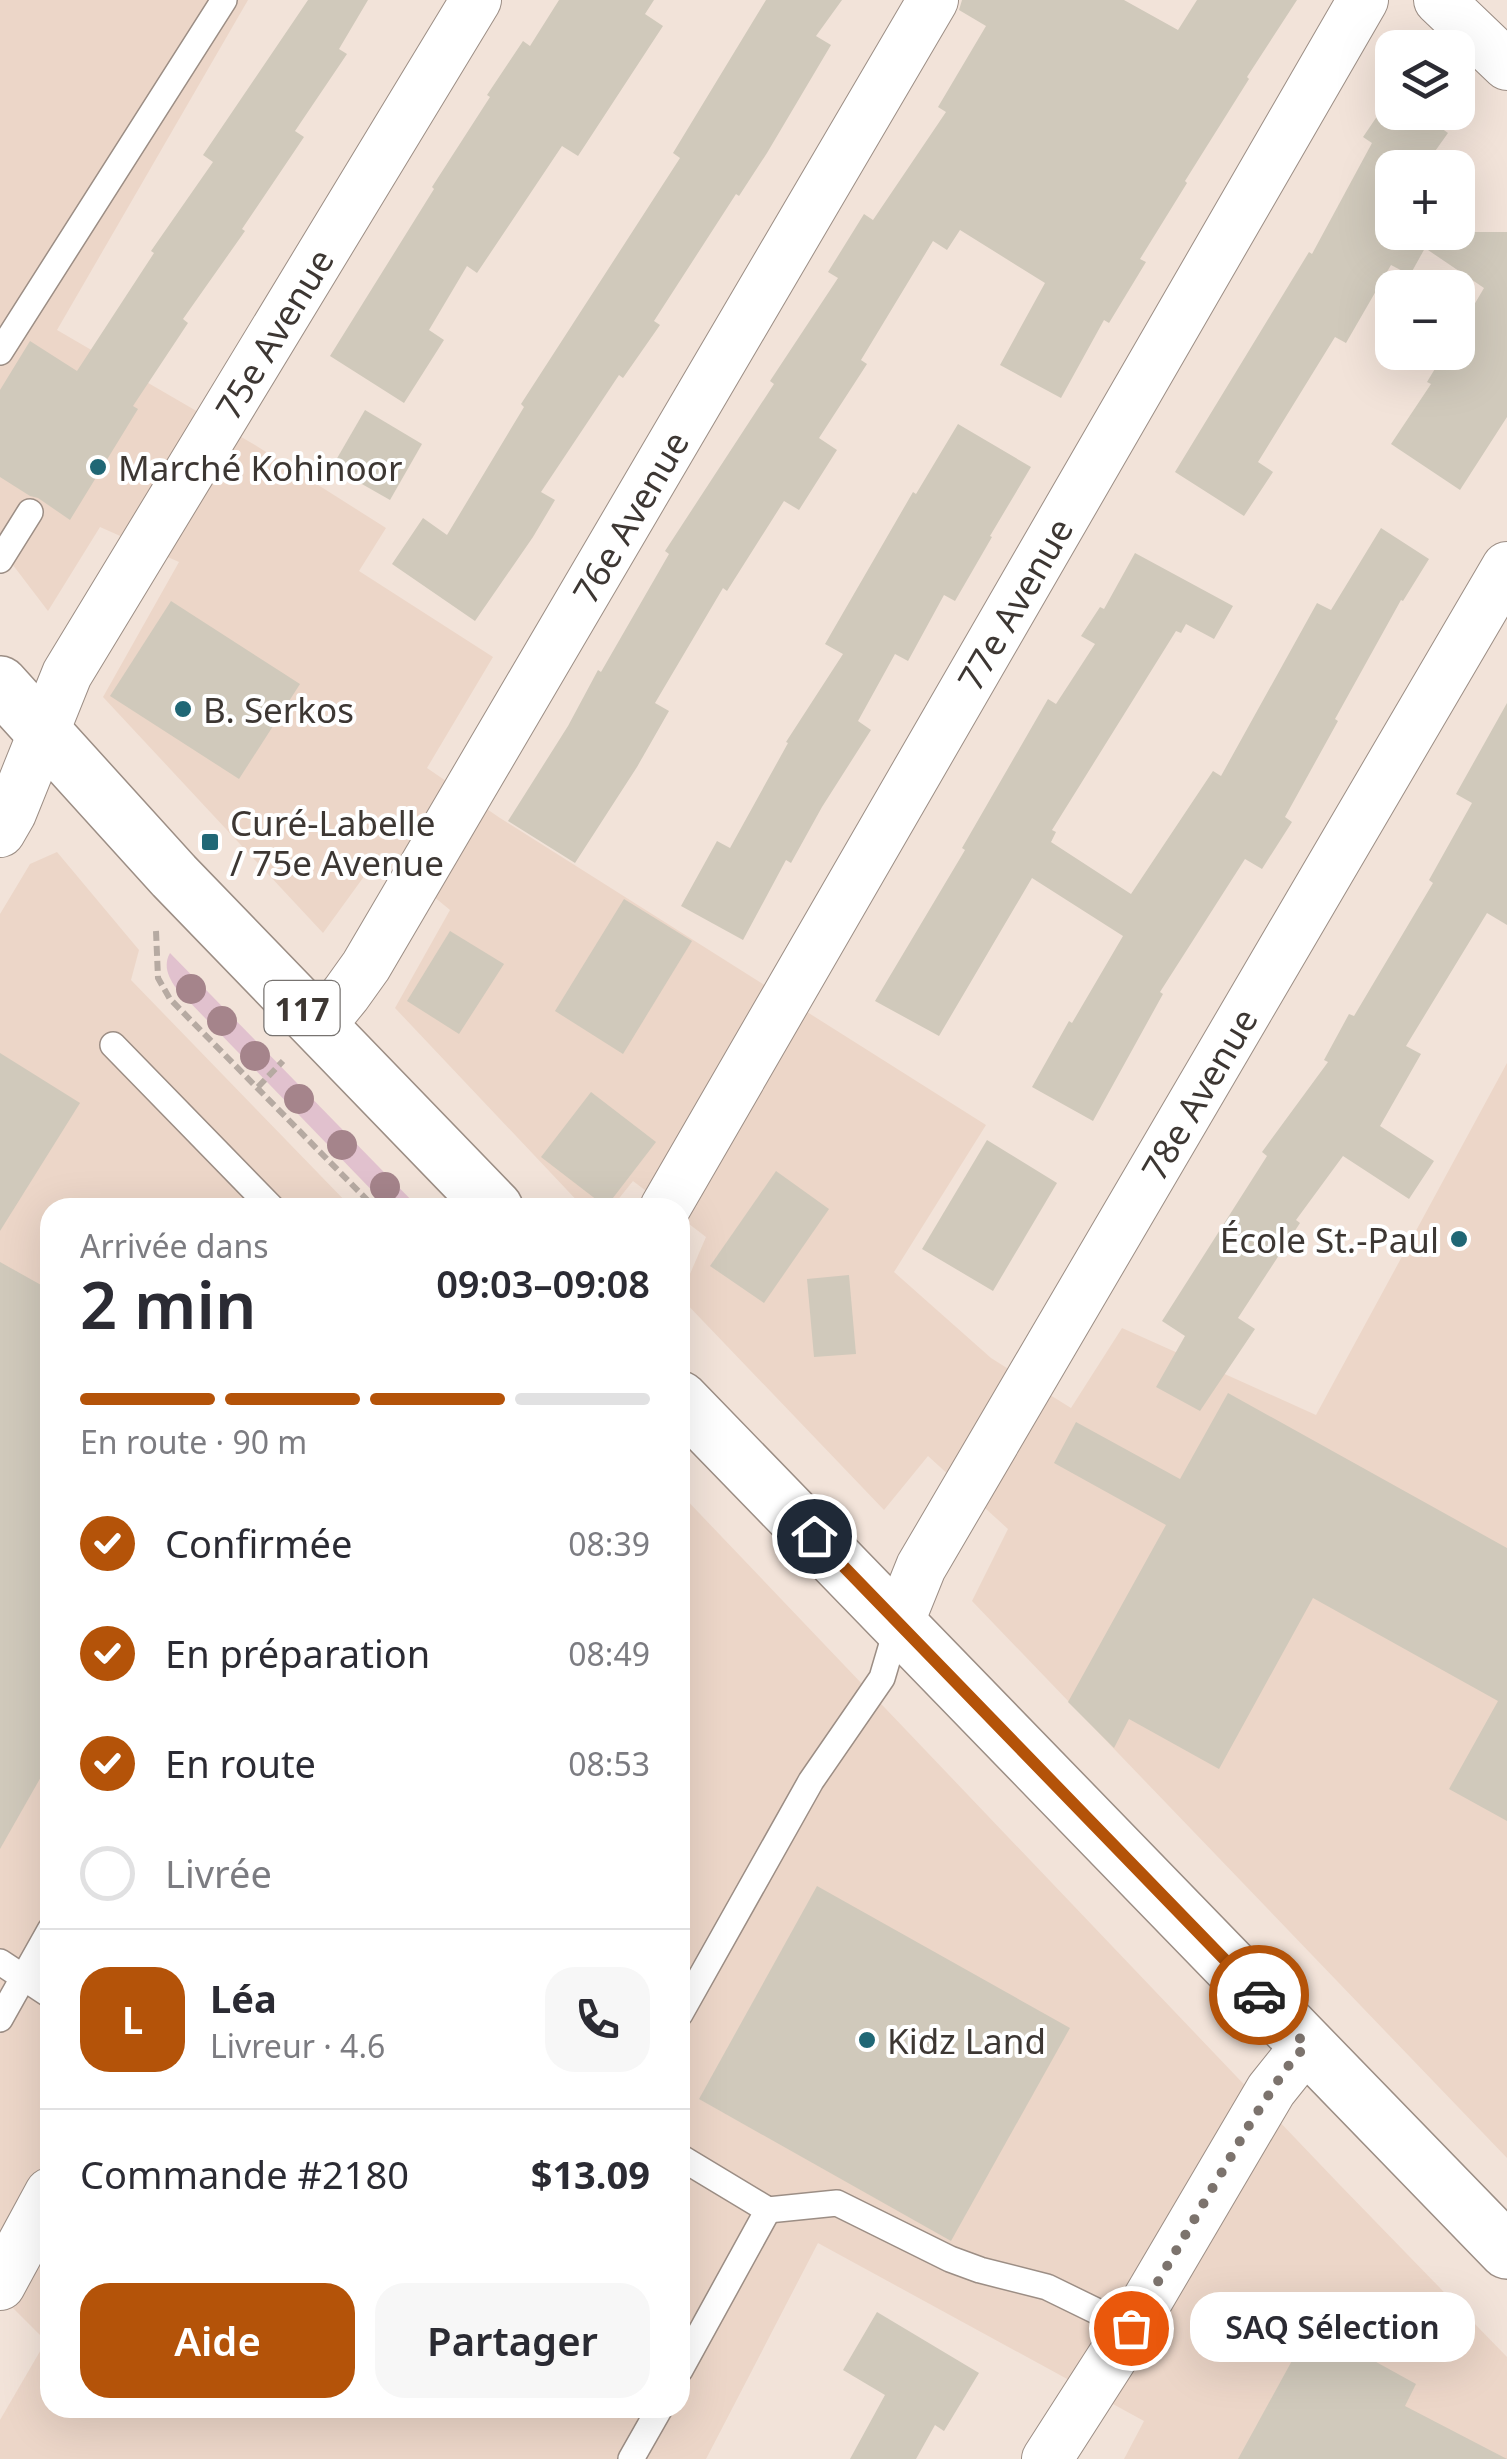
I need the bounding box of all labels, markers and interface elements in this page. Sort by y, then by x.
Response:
map controls [1375,30,1475,370]
button: layers [1375,30,1475,130]
button: + [1375,150,1475,250]
street label: 75e Avenue [204,239,343,428]
button: − [1375,270,1475,370]
street label: 76e Avenue [561,422,699,611]
place label: Marché Kohinoor [118,444,402,491]
marker: Marché Kohinoor [87,456,109,478]
street label: 77e Avenue [946,509,1083,698]
place label: B. Serkos [203,686,354,733]
marker: B. Serkos [172,698,194,720]
place label: Curé-Labelle / 75e Avenue [230,799,444,886]
marker: Curé-Labelle / 75e Avenue [199,831,221,853]
road number: 117 [264,981,340,1035]
street label: 78e Avenue [1130,999,1267,1188]
place label: École St.-Paul [1220,1216,1439,1263]
text: Arrivée dans [80,1224,269,1267]
marker: École St.-Paul [1448,1228,1470,1250]
text: 09:03–09:08 [436,1257,650,1309]
text: 2 min [80,1260,256,1348]
text: En route · 90 m [80,1420,307,1463]
pin [772,1494,857,1579]
icon: home [787,1509,842,1564]
icon: check [80,1516,135,1571]
text: Confirmée [165,1517,352,1569]
text: 08:39 [568,1522,650,1565]
icon: check [80,1626,135,1681]
text: En préparation [165,1627,430,1679]
text: 08:49 [568,1632,650,1675]
icon: check [80,1736,135,1791]
text: En route [165,1737,316,1789]
text: 08:53 [568,1742,650,1785]
text: Livrée [165,1847,272,1899]
courier [1209,1945,1309,2045]
button: phone [545,1967,650,2072]
icon: car [1232,1968,1287,2023]
text: Léa [210,1972,277,2024]
text: L [122,1993,143,2045]
place label: Kidz Land [887,2017,1046,2064]
text: Livreur · 4.6 [210,2024,385,2067]
marker: Kidz Land [856,2029,878,2051]
text: Commande #2180 [80,2148,409,2200]
text: $13.09 [531,2148,650,2200]
button: Aide [80,2283,355,2398]
button: Partager [375,2283,650,2398]
pin [1089,2286,1174,2371]
callout: SAQ Sélection [1191,2293,1476,2363]
icon: bag [1104,2301,1159,2356]
text: SAQ Sélection [1225,2305,1440,2348]

